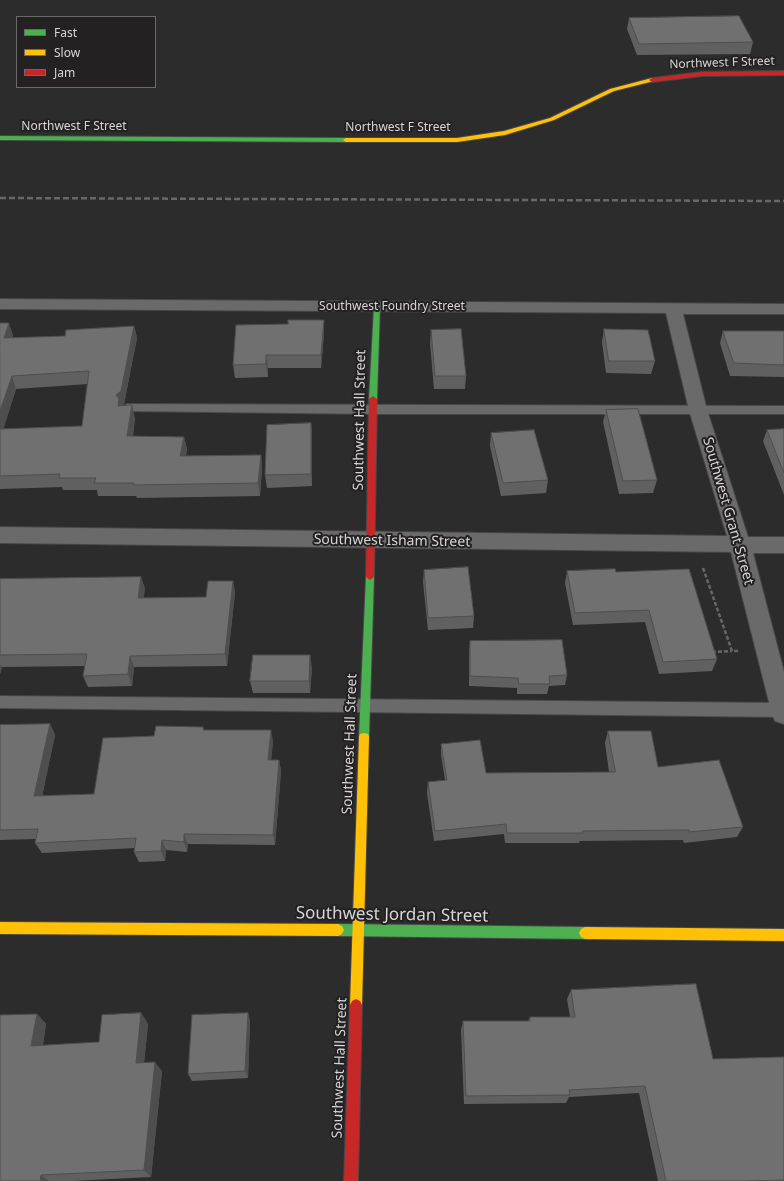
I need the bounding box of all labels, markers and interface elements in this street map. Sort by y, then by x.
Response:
legend [16,16,156,88]
text: Fast [54,24,77,41]
text: Slow [54,44,80,61]
street label: Northwest F Street [669,54,775,72]
text: Jam [54,64,75,81]
street label: Northwest F Street [21,120,127,134]
street label: Northwest F Street [345,121,451,135]
street label: Southwest Foundry Street [319,300,465,314]
street label: Southwest Hall Street [350,349,370,491]
street label: Southwest Grant Street [699,435,757,587]
street label: Southwest Isham Street [314,531,470,551]
street label: Southwest Hall Street [339,673,361,815]
street label: Southwest Jordan Street [296,903,488,927]
street label: Southwest Hall Street [329,997,351,1139]

